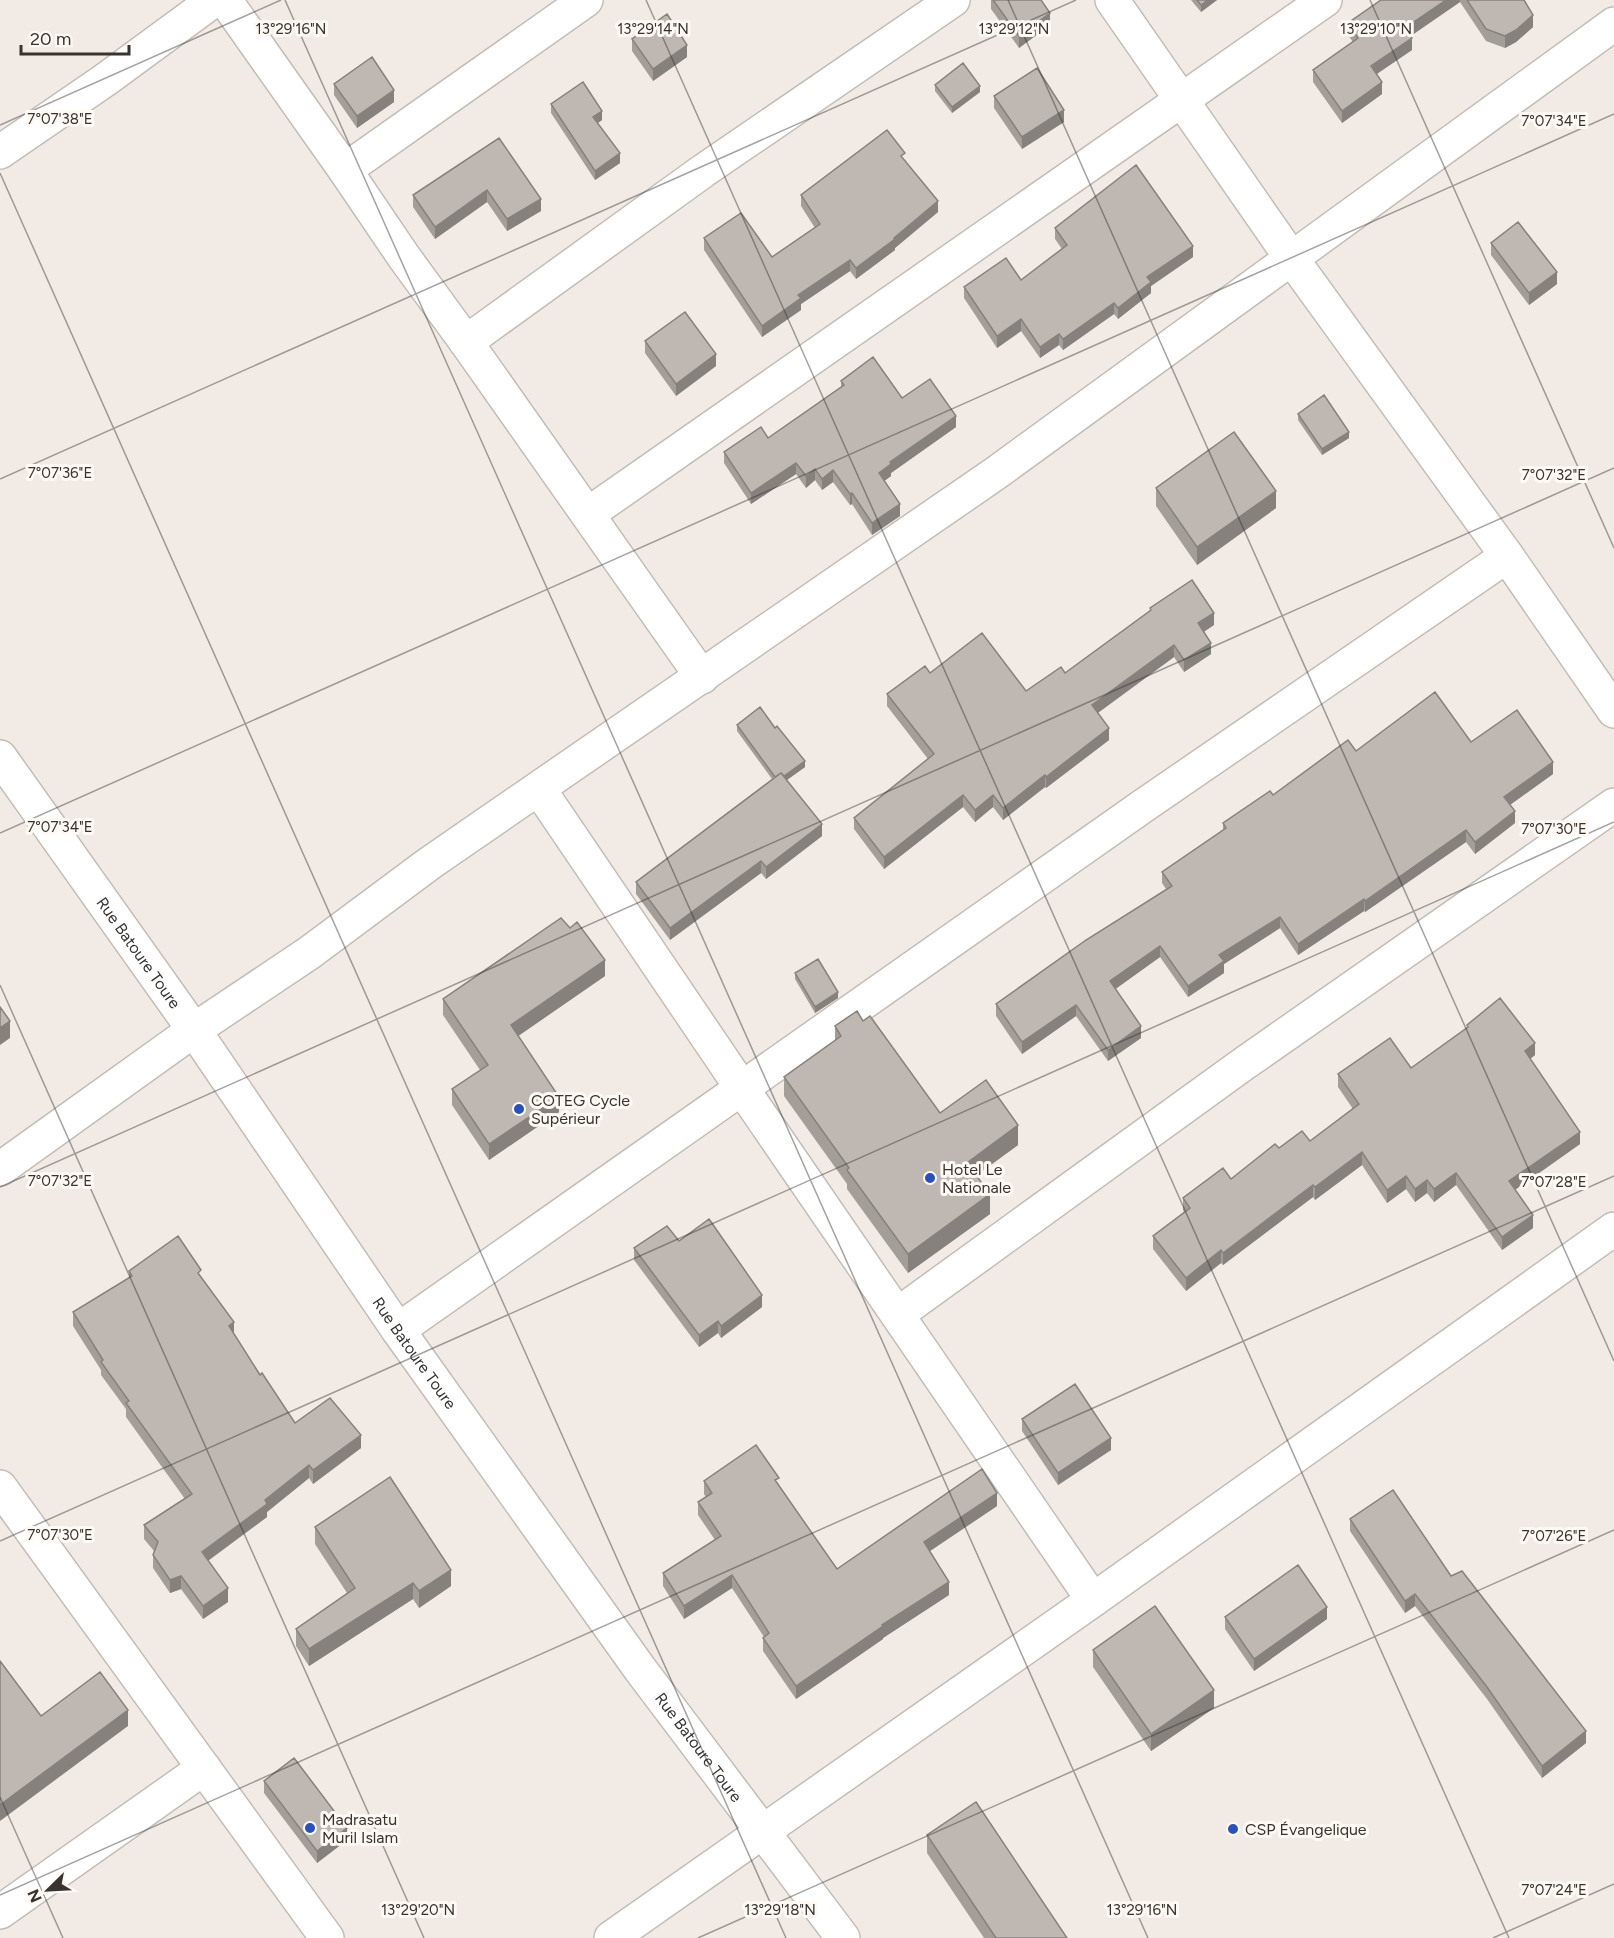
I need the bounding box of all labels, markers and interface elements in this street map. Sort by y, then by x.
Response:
scale bar [21,18,129,56]
text: 13°29'16"N [256,20,326,38]
text: 13°29'14"N [617,20,689,38]
text: 13°29'12"N [979,20,1049,38]
text: 13°29'10"N [1340,20,1412,38]
text: 20 m [30,28,71,50]
text: 7°07'38"E [27,110,93,128]
text: 7°07'34"E [1521,112,1587,130]
text: 7°07'36"E [28,464,92,482]
text: 7°07'32"E [1522,466,1586,484]
text: 7°07'34"E [27,818,93,836]
text: 7°07'30"E [1521,820,1587,838]
street label: Rue Batoure Toure [93,893,185,1012]
place label: COTEG Cycle Supérieur [531,1091,630,1128]
marker: COTEG Cycle Supérieur [512,1102,526,1116]
place label: Hotel Le Nationale [942,1160,1011,1197]
marker: Hotel Le Nationale [923,1171,937,1185]
text: 7°07'32"E [28,1172,92,1190]
text: 7°07'28"E [1521,1173,1587,1191]
street label: Rue Batoure Toure [369,1293,461,1413]
text: 7°07'30"E [27,1526,93,1544]
text: 7°07'26"E [1522,1527,1586,1545]
street label: Rue Batoure Toure [651,1689,746,1806]
place label: Madrasatu Muril Islam [322,1810,398,1847]
place label: CSP Évangelique [1245,1820,1367,1839]
marker: Madrasatu Muril Islam [303,1821,317,1835]
marker: CSP Évangelique [1226,1822,1240,1836]
north arrow [18,1860,78,1920]
text: 7°07'24"E [1521,1881,1587,1899]
text: N [24,1886,46,1905]
text: 13°29'20"N [381,1901,455,1919]
text: 13°29'18"N [744,1901,816,1919]
text: 13°29'16"N [1107,1901,1177,1919]

